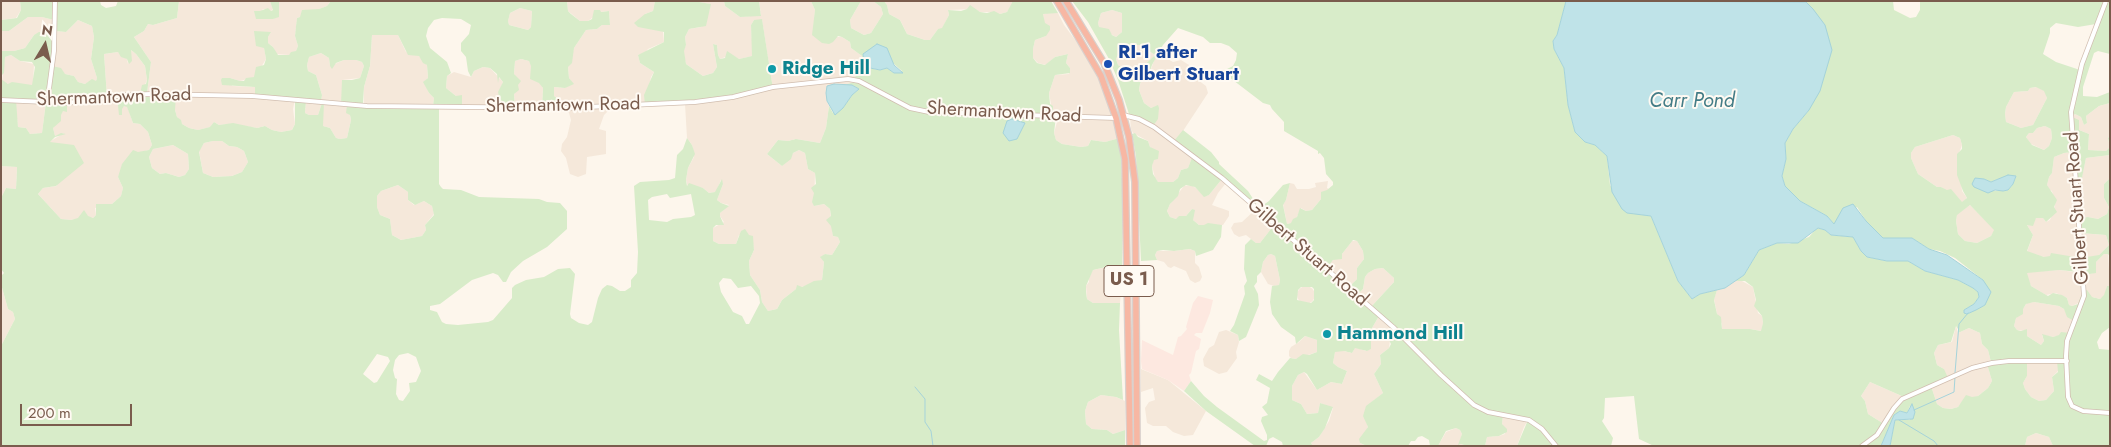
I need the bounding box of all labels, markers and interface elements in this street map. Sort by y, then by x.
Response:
text: N [40,19,54,41]
north arrow [20,20,70,70]
place label: RI-1 after Gilbert Stuart [1118,42,1239,86]
place label: Ridge Hill [782,58,870,80]
marker: RI-1 after Gilbert Stuart [1102,58,1114,70]
marker: Ridge Hill [766,63,778,75]
street label: Shermantown Road [36,84,192,112]
water label: Carr Pond [1649,90,1735,114]
street label: Shermantown Road [485,93,641,119]
street label: Shermantown Road [926,98,1082,128]
street label: Gilbert Stuart Road [2061,131,2095,285]
street label: Gilbert Stuart Road [1242,194,1372,312]
road number: US 1 [1104,266,1154,296]
place label: Hammond Hill [1337,323,1463,345]
marker: Hammond Hill [1321,328,1333,340]
scale bar [22,394,135,426]
text: 200 m [28,402,71,424]

